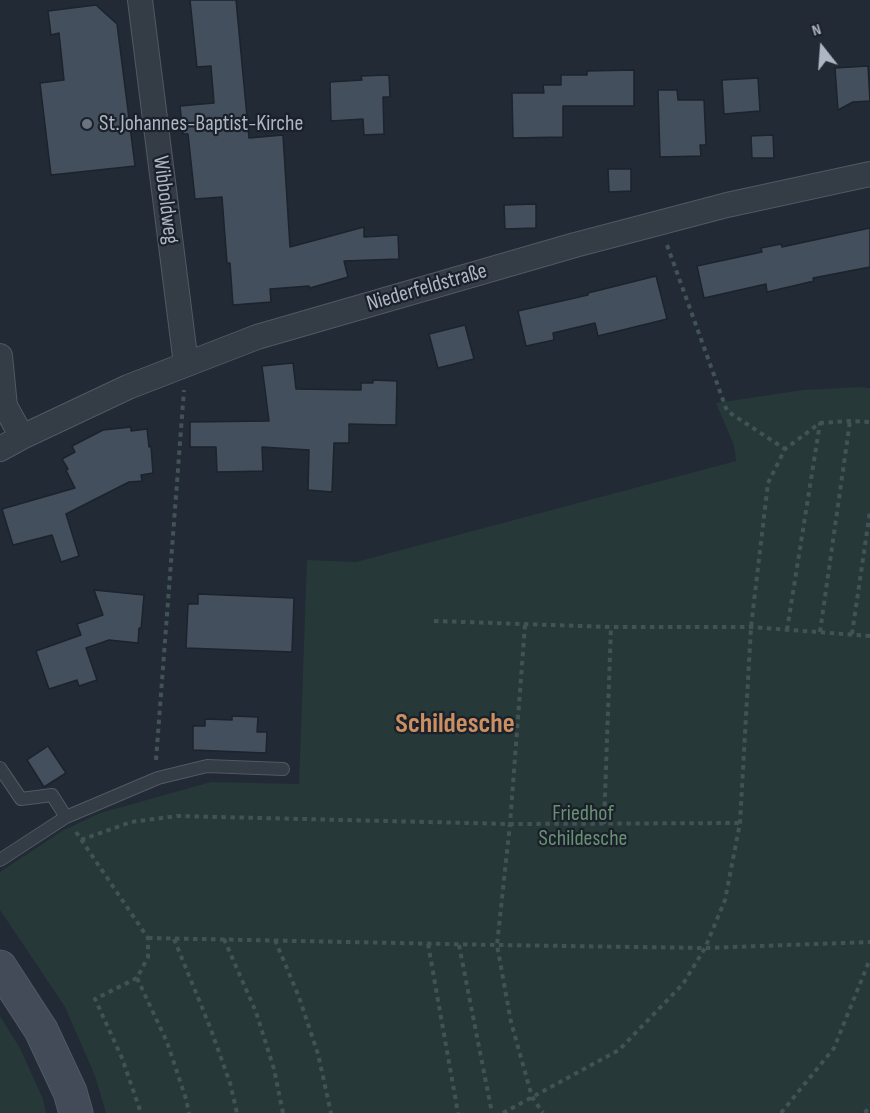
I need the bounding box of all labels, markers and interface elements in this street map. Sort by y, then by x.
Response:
north arrow [792,18,852,78]
text: N [810,20,823,41]
place label: St.Johannes-Baptist-Kirche [99,111,303,137]
marker: St.Johannes-Baptist-Kirche [80,117,94,131]
street label: Wibboldweg [146,154,184,246]
street label: Niederfeldstraße [364,258,490,318]
district label: Schildesche [395,708,515,742]
park label: Friedhof Schildesche [539,801,627,852]

